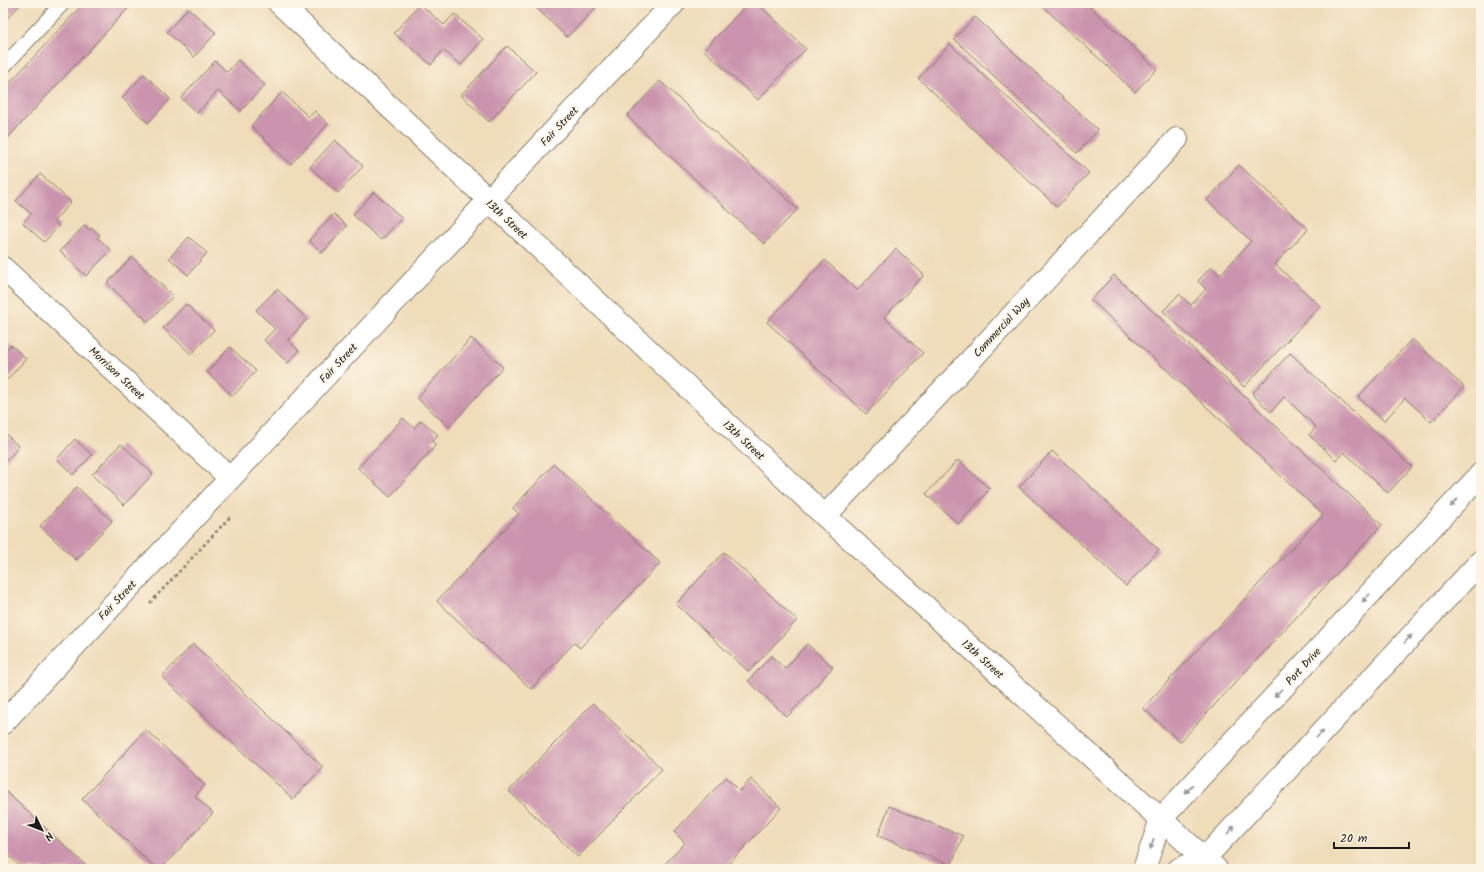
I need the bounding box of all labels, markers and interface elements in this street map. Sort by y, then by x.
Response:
street label: Fair Street [536,102,584,151]
street label: 13th Street [481,195,532,245]
street label: Commercial Way [969,293,1035,362]
street label: Fair Street [315,339,363,388]
street label: Morrison Street [84,343,149,405]
street label: 13th Street [718,416,769,466]
one-way arrow [1450,498,1459,508]
street label: Fair Street [94,576,142,625]
one-way arrow [1361,593,1371,603]
one-way arrow [1404,634,1413,644]
street label: 13th Street [957,636,1008,684]
street label: Port Drive [1281,644,1326,690]
one-way arrow [1273,688,1282,699]
one-way arrow [1315,730,1324,739]
one-way arrow [1184,784,1194,794]
north arrow [22,810,62,850]
scale bar [1334,824,1409,850]
one-way arrow [1226,825,1235,834]
text: N [40,827,58,845]
text: 20 m [1340,829,1368,848]
one-way arrow [1149,838,1155,850]

